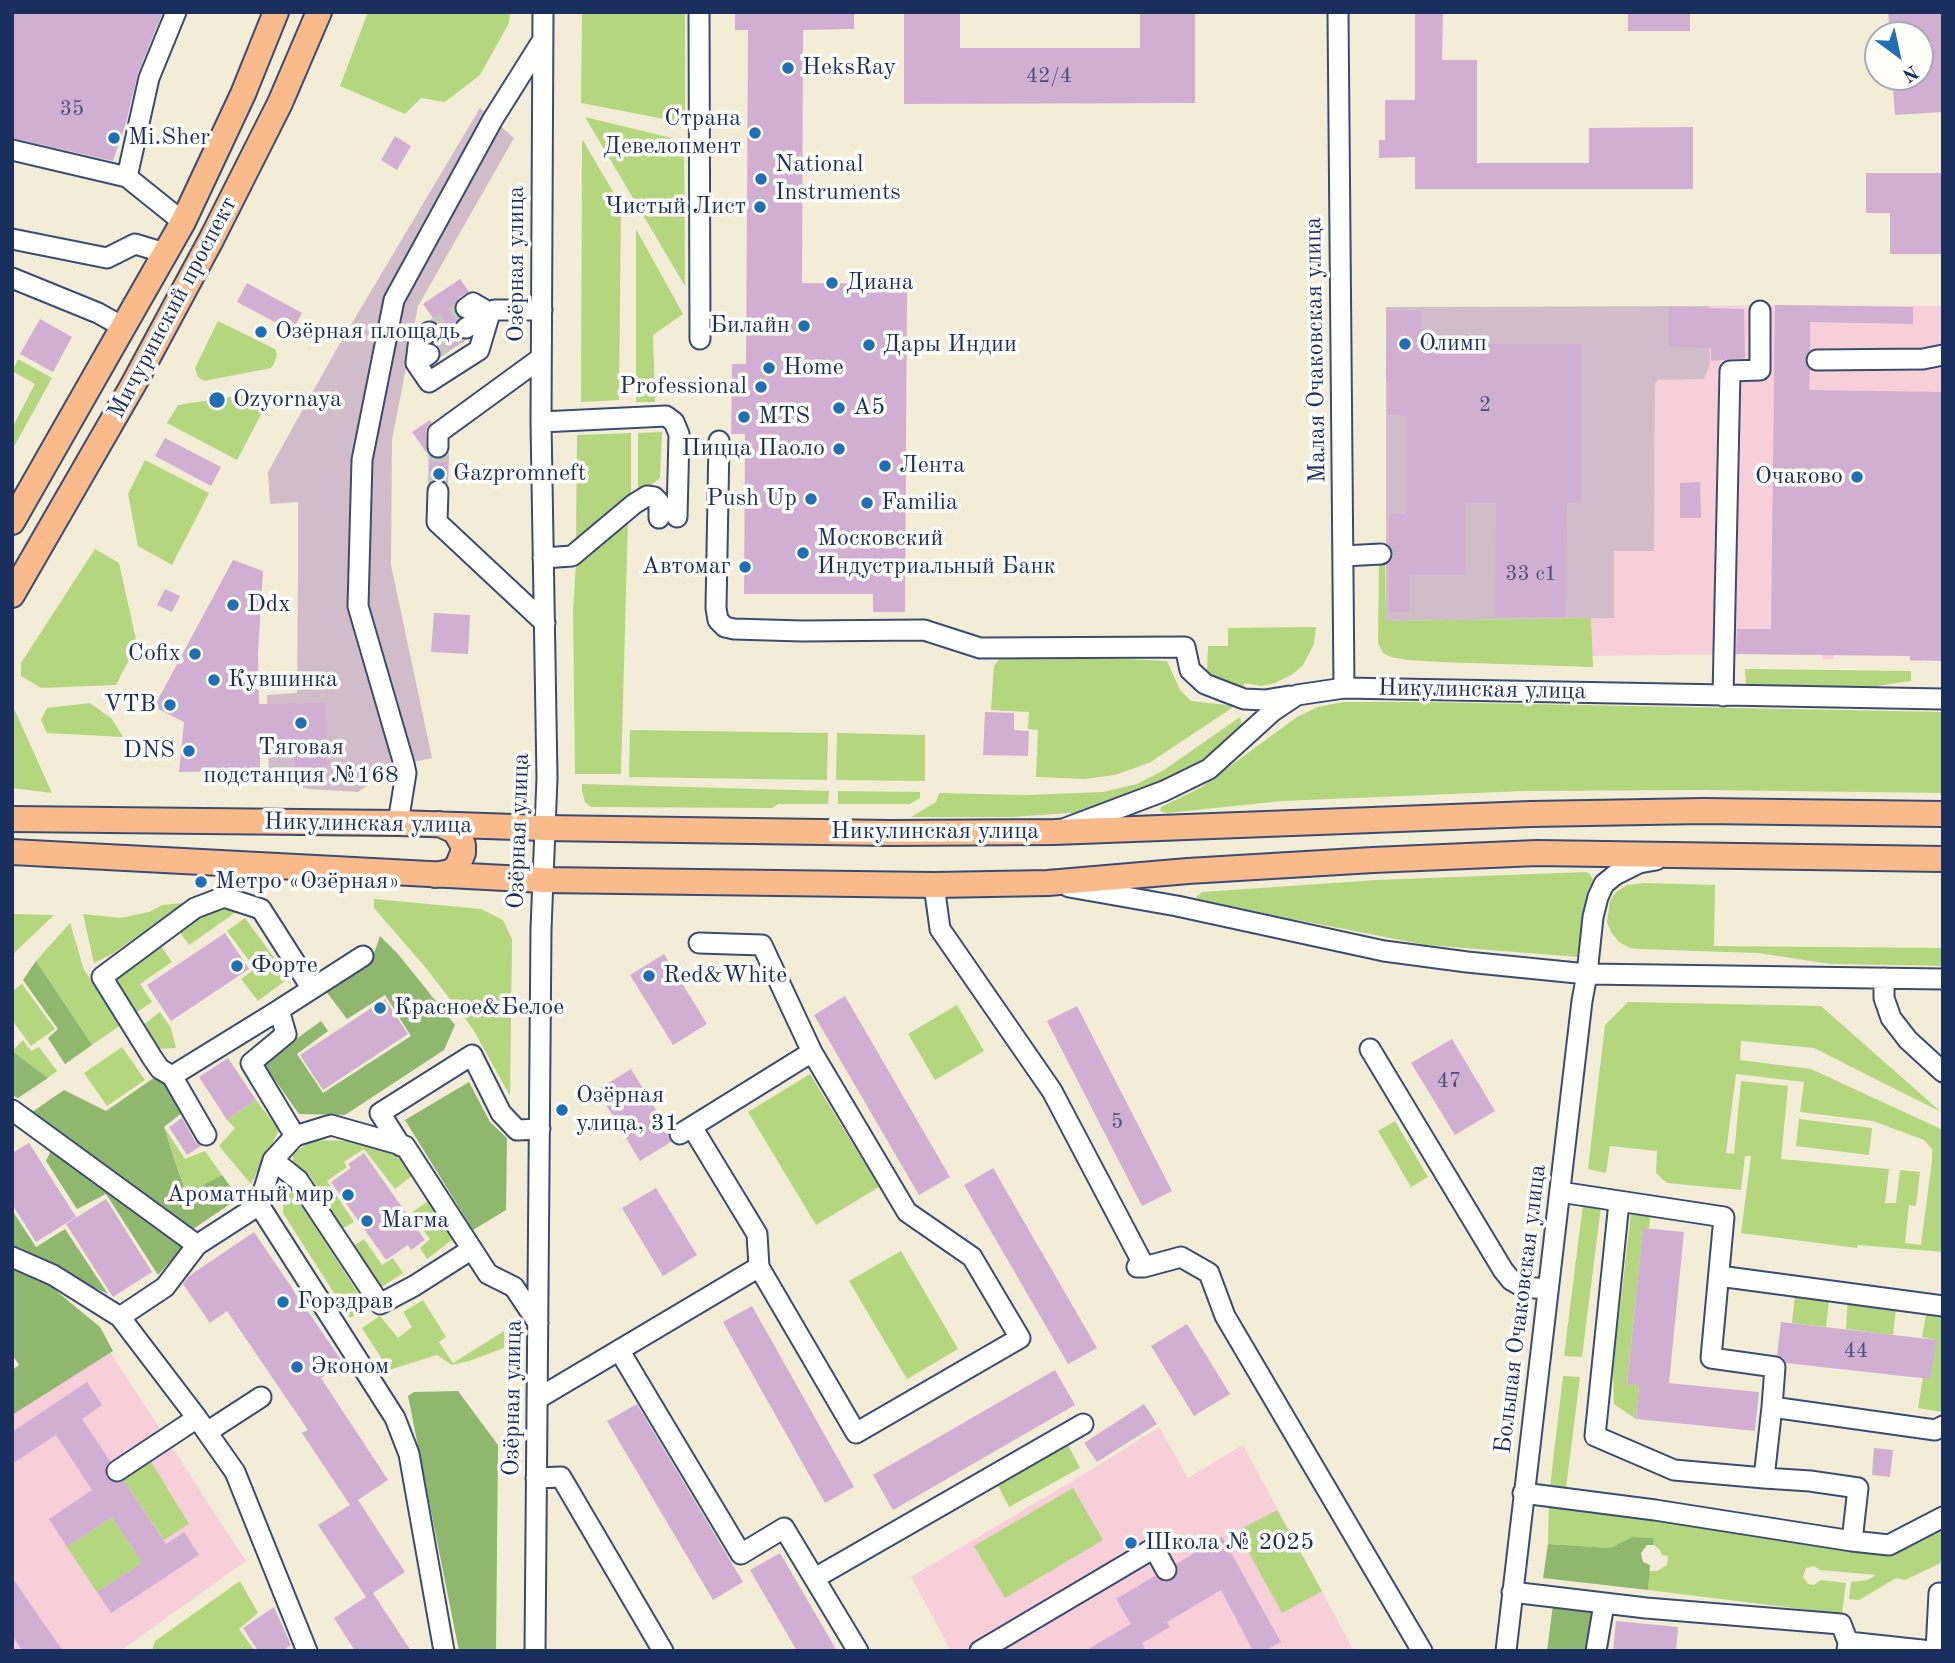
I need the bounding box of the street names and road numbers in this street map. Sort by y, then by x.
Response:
street label: Озёрная улица [503,186,531,342]
street label: Мичуринский проспект [102,192,244,424]
street label: Малая Очаковская улица [1299,217,1333,483]
street label: Никулинская улица [1378,674,1586,706]
street label: Озёрная улица [502,752,536,910]
street label: Никулинская улица [264,808,472,840]
street label: Никулинская улица [831,818,1039,846]
street label: Большая Очаковская улица [1489,1163,1553,1455]
street label: Озёрная улица [497,1320,529,1476]

